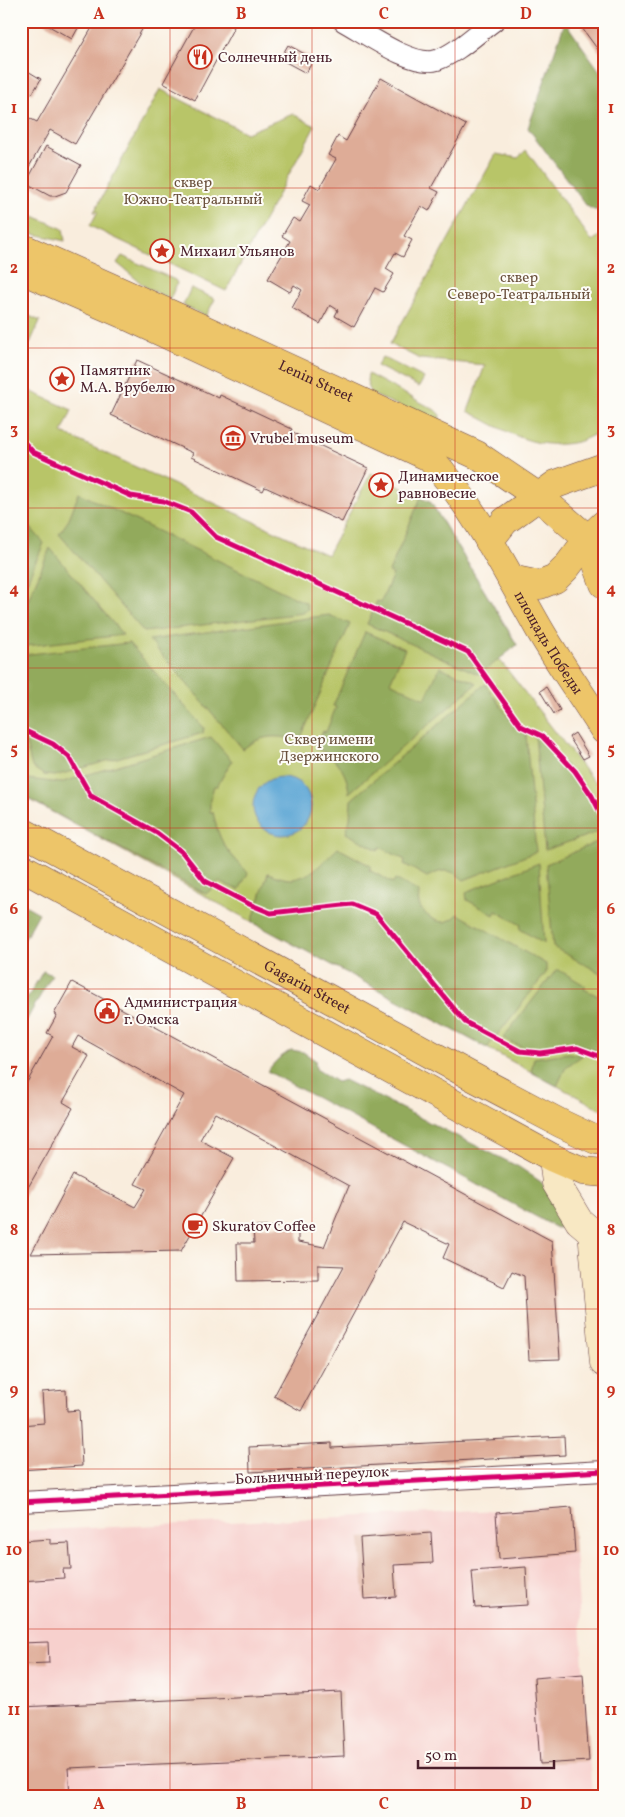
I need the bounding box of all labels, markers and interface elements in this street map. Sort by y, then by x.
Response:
text: A [93,4,105,26]
text: B [236,4,247,26]
text: C [379,4,389,26]
text: D [520,4,532,26]
restaurant icon: Солнечный день [187,44,213,70]
place label: Солнечный день [218,48,332,69]
text: 1 [11,98,17,120]
text: 1 [608,98,614,120]
park label: сквер Южно-Театральный [124,173,262,211]
place icon: Михаил Ульянов [149,238,175,264]
place label: Михаил Ульянов [180,242,295,263]
text: 2 [10,258,18,280]
text: 2 [607,258,615,280]
park label: сквер Северо-Театральный [448,268,590,306]
street label: Lenin Street [275,356,356,409]
place label: Памятник М.А. Врубелю [80,361,175,399]
place icon: Памятник М.А. Врубелю [49,366,75,392]
text: 3 [10,419,18,441]
text: 3 [607,419,615,441]
museum icon: Vrubel museum [220,425,246,451]
place label: Vrubel museum [250,429,354,450]
place label: Динамическое равновесие [398,467,499,505]
place icon: Динамическое равновесие [368,472,394,498]
text: 4 [9,579,19,601]
text: 4 [606,579,616,601]
street label: площадь Победы [508,588,587,699]
park label: Сквер имени Дзержинского [279,730,379,768]
text: 5 [10,739,18,761]
text: 5 [607,739,615,761]
text: 6 [10,899,19,921]
text: 6 [607,899,616,921]
street label: Gagarin Street [260,956,354,1020]
place label: Администрация г. Омска [124,993,238,1031]
public building icon: Администрация г. Омска [94,998,120,1024]
text: 7 [10,1059,18,1081]
text: 7 [607,1059,615,1081]
cafe icon: Skuratov Coffee [182,1213,208,1239]
place label: Skuratov Coffee [212,1217,316,1238]
text: 8 [10,1220,18,1242]
text: 8 [607,1220,615,1242]
text: 9 [10,1380,19,1402]
text: 9 [607,1380,616,1402]
street label: Больничный переулок [235,1462,390,1491]
text: 10 [6,1540,22,1562]
text: 10 [603,1540,619,1562]
text: 11 [8,1700,20,1722]
text: 11 [605,1700,617,1722]
scale bar [418,1737,554,1769]
text: 50 m [425,1746,457,1767]
text: A [93,1794,105,1816]
text: B [236,1794,247,1816]
text: C [379,1794,389,1816]
text: D [520,1794,532,1816]

